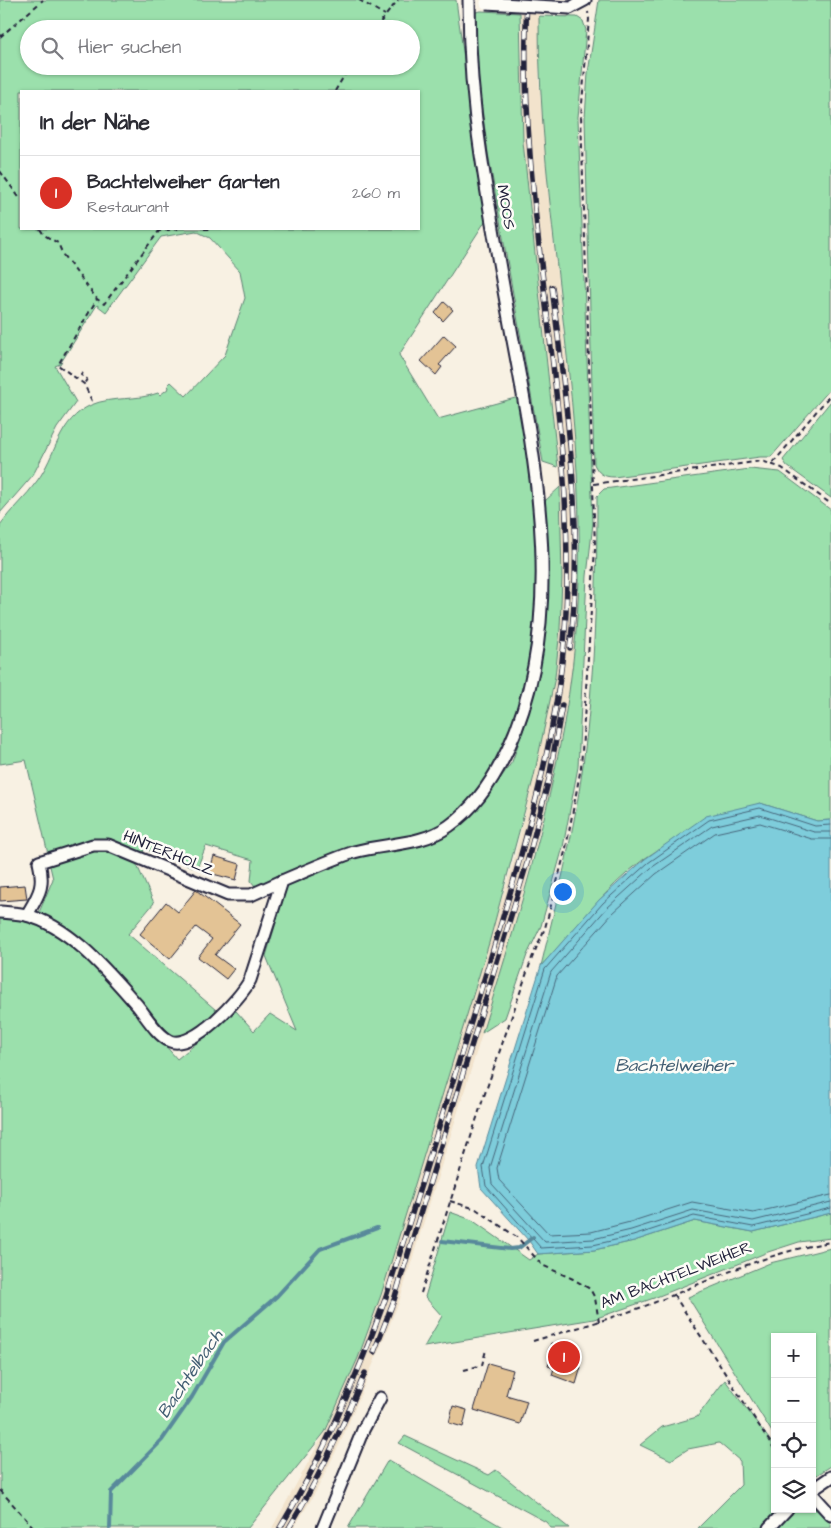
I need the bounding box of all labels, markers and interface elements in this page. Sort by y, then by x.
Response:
search box [20,20,420,75]
icon: search [38,34,66,62]
text: Hier suchen [78,34,181,61]
text: In der Nähe [40,108,150,137]
text: Bachtelweiher Garten [87,169,280,196]
text: 1 [55,182,57,204]
text: 260 m [352,182,400,204]
street label: MOOS [491,183,521,231]
text: Restaurant [87,196,169,218]
street label: HINTERHOLZ [120,825,219,882]
your location [550,879,576,905]
water label: Bachtelweiher [615,1053,735,1078]
street label: AM BACHTELWEIHER [597,1236,755,1314]
water label: Bachtelbach [151,1324,229,1423]
map controls [771,1333,816,1513]
button: + [771,1333,816,1378]
pin: 1 [548,1338,580,1376]
button: − [771,1378,816,1423]
button: locate [771,1423,816,1468]
button: layers [771,1468,816,1513]

